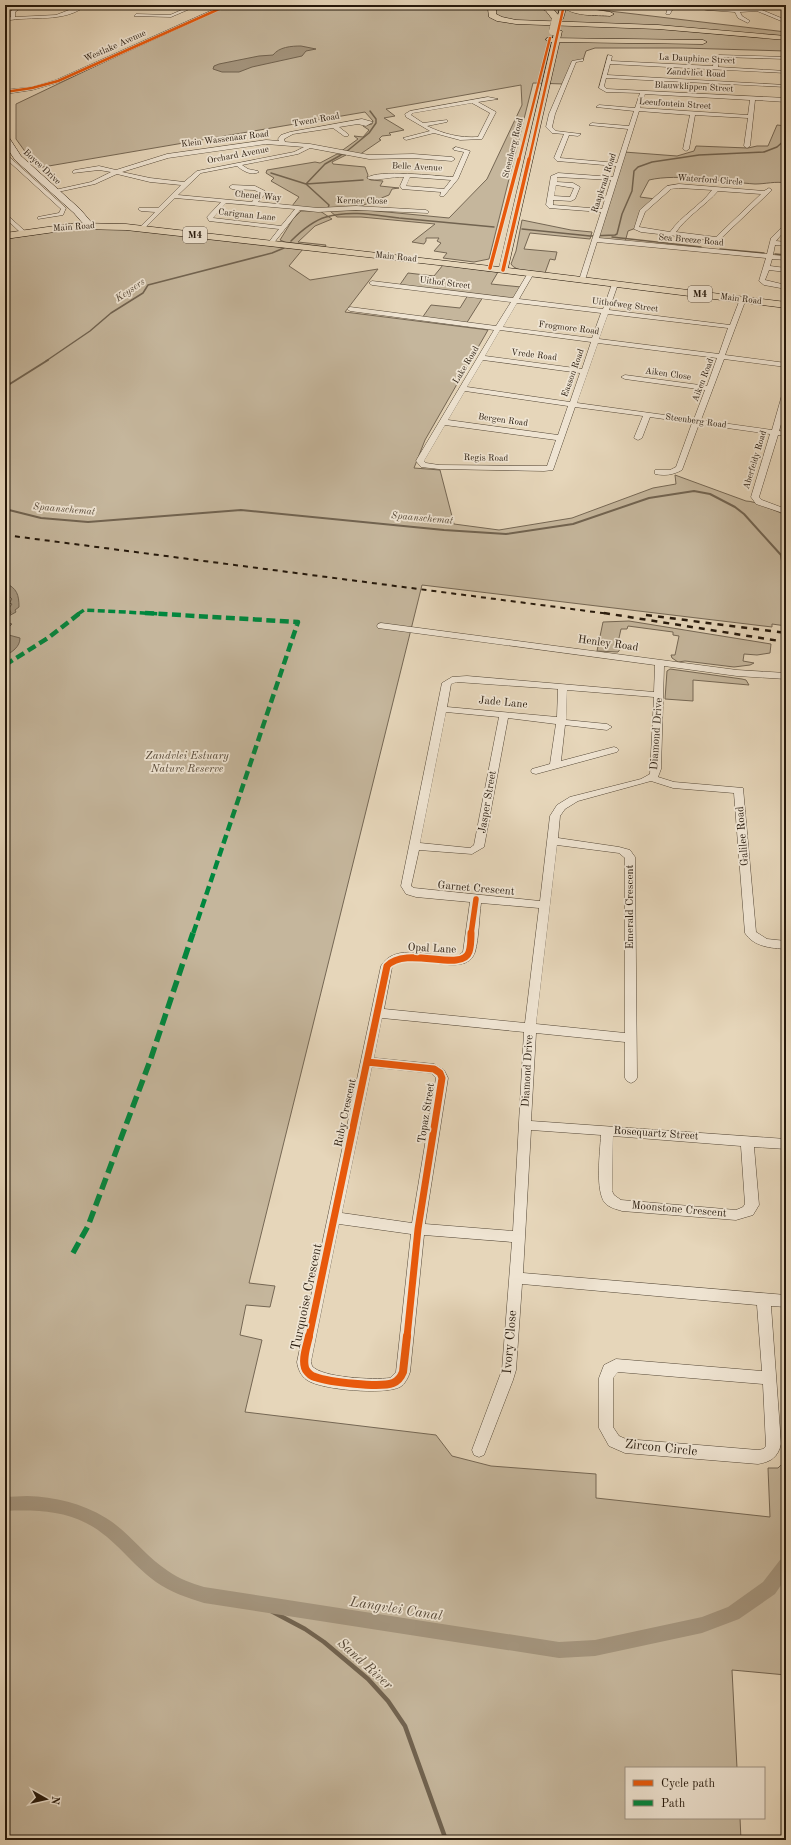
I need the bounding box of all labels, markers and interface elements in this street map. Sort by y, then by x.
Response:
street label: Westlake Avenue [83,28,147,64]
street label: La Dauphine Street [658,53,736,65]
street label: Zandvliet Road [666,67,726,79]
street label: Blauwklippen Street [654,80,734,94]
street label: Leeufontein Street [639,97,711,111]
street label: Twent Road [292,111,341,129]
street label: Steenberg Road [501,117,525,179]
street label: Klein Wassenaar Road [181,129,270,149]
street label: Orchard Avenue [206,145,270,165]
street label: Boyes Drive [22,148,62,186]
street label: Raapkraal Road [590,152,618,214]
street label: Belle Avenue [392,161,442,173]
street label: Waterford Circle [677,173,743,187]
street label: Chenel Way [234,189,282,203]
street label: Kerner Close [337,196,387,206]
street label: Carignan Lane [218,208,276,222]
street label: Main Road [53,221,95,233]
road number: M4 [183,227,207,243]
street label: Sea Breeze Road [658,233,724,247]
street label: Main Road [375,250,418,264]
street label: Uithof Street [419,275,471,291]
water label: Keysers [113,276,147,305]
road number: M4 [688,286,712,302]
street label: Main Road [720,292,763,306]
street label: Uithofweg Street [591,296,659,314]
street label: Frogmore Road [538,320,600,336]
street label: Lake Road [451,344,481,385]
street label: Vrede Road [511,348,558,362]
street label: Easson Road [560,348,586,398]
street label: Aiken Road [691,357,715,403]
street label: Aiken Close [644,366,692,382]
street label: Bergen Road [477,412,529,428]
street label: Steenberg Road [665,412,727,430]
street label: Aberfeldy Road [742,429,768,490]
street label: Regis Road [464,453,509,463]
water label: Spaanschemat [32,501,96,518]
water label: Spaanschemat [390,510,454,527]
street label: Henley Road [577,634,639,654]
street label: Jade Lane [478,695,528,711]
street label: Diamond Drive [649,698,665,770]
park label: Zandvlei Estuary Nature Reserve [145,751,229,775]
street label: Jasper Street [477,770,499,834]
street label: Galilee Road [735,805,751,866]
street label: Emerald Crescent [625,865,636,949]
street label: Garnet Crescent [437,880,515,898]
street label: Opal Lane [407,942,457,956]
street label: Diamond Drive [521,1035,535,1107]
street label: Ruby Crescent [333,1078,359,1148]
street label: Topaz Street [417,1082,437,1144]
street label: Rosequartz Street [613,1126,699,1142]
street label: Moonstone Crescent [631,1200,727,1220]
street label: Turquoise Crescent [289,1242,325,1352]
street label: Ivory Close [501,1310,519,1374]
street label: Zircon Circle [624,1438,698,1458]
water label: Langvlei Canal [348,1595,443,1624]
water label: Sand River [335,1636,396,1693]
legend [625,1767,765,1819]
text: Cycle path [661,1778,716,1790]
north arrow [26,1779,66,1819]
text: N [48,1795,60,1806]
text: Path [661,1798,686,1810]

